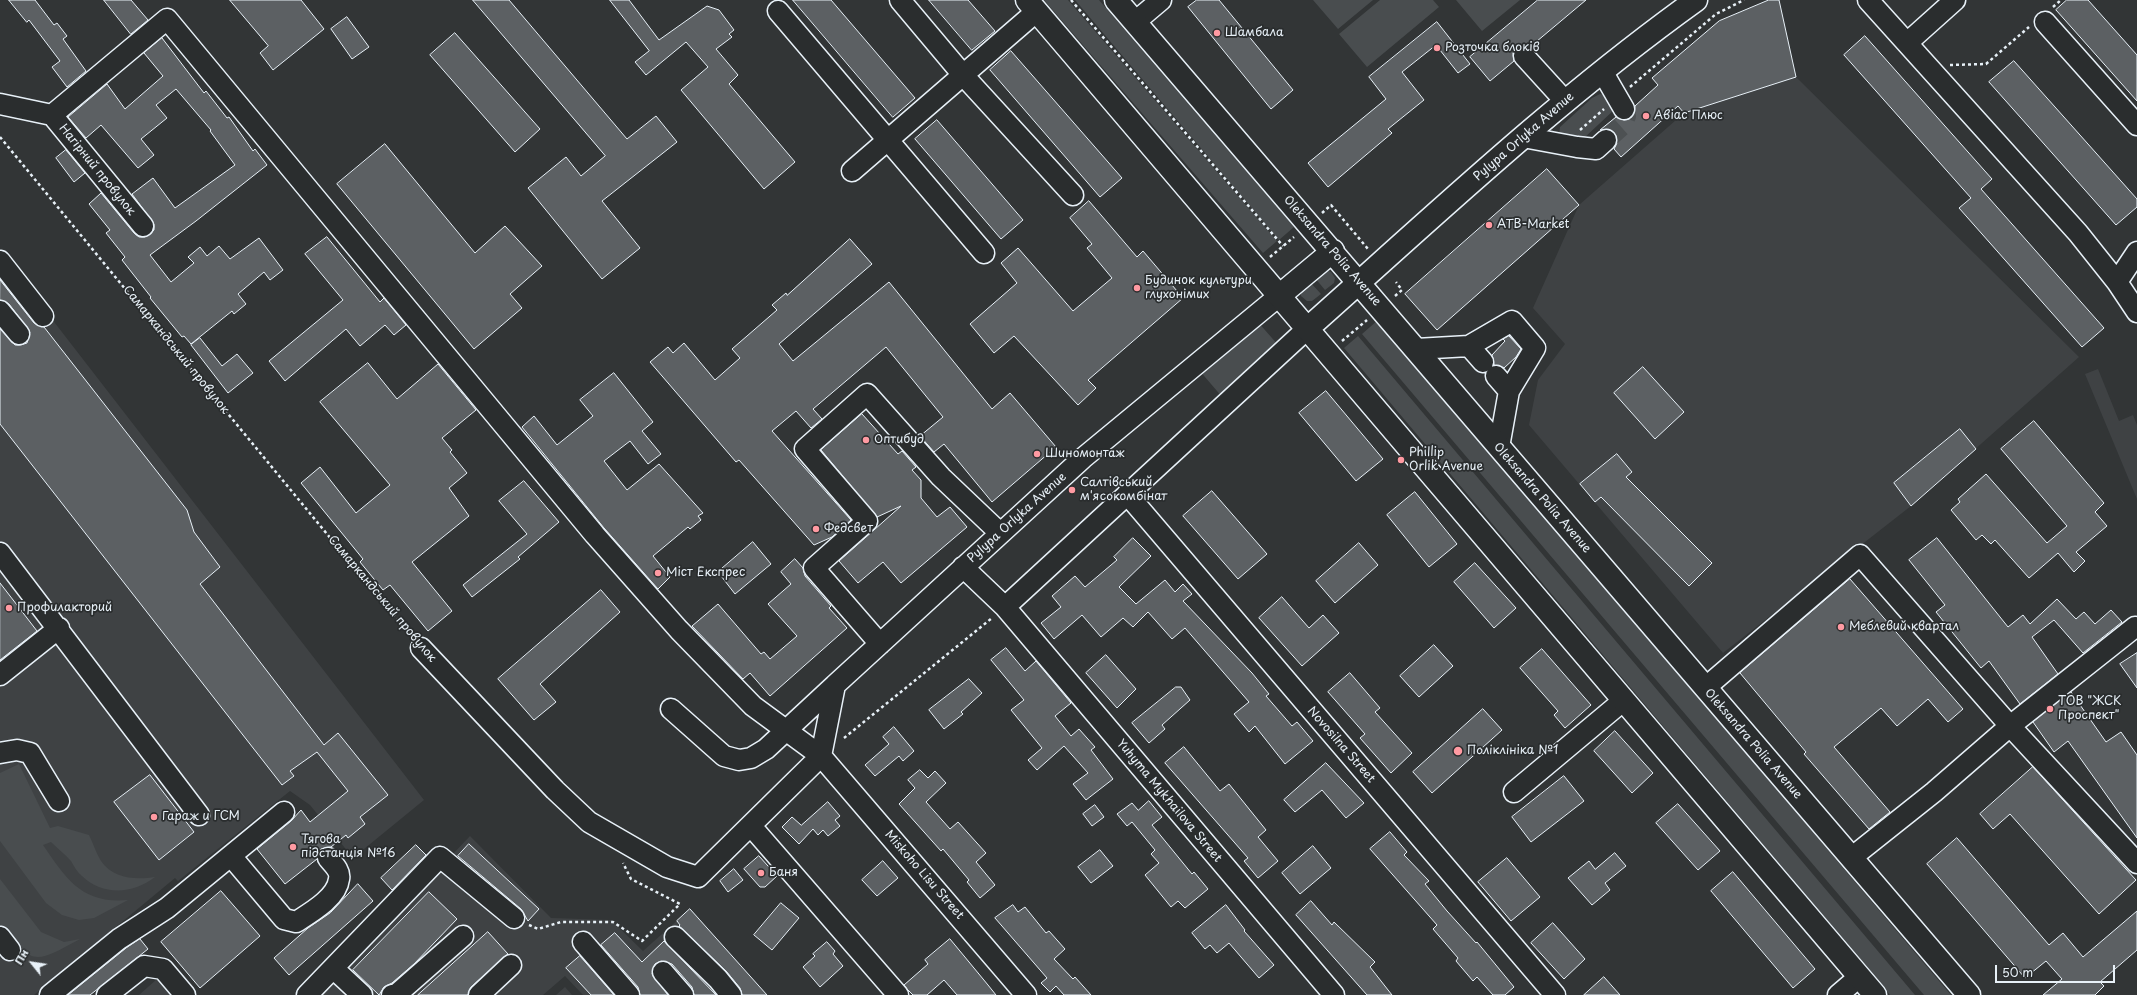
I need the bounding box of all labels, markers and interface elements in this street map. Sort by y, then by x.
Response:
place label: Шамбала [1225,26,1284,40]
marker: Шамбала [1212,28,1222,38]
place label: Розточка блоків [1445,41,1540,55]
marker: Розточка блоків [1432,43,1442,53]
street label: Pylypa Orlyka Avenue [1471,90,1577,184]
place label: Авіас Плюс [1654,109,1723,123]
marker: Авіас Плюс [1641,111,1651,121]
street label: Нагірний провулок [56,122,138,218]
street label: Oleksandra Polia Avenue [1280,193,1384,309]
place label: ATB-Market [1497,218,1569,232]
marker: ATB-Market [1484,220,1494,230]
place label: Будинок культури глухонімих [1145,274,1252,302]
street label: Самаркандський провулок [120,283,232,417]
marker: Будинок культури глухонімих [1132,283,1142,293]
place label: Оптибуд [874,433,924,447]
marker: Оптибуд [861,435,871,445]
street label: Oleksandra Polia Avenue [1490,440,1594,556]
place label: Phillip Orlik Avenue [1409,446,1483,474]
place label: Шиномонтаж [1045,447,1124,461]
marker: Шиномонтаж [1032,449,1042,459]
marker: Phillip Orlik Avenue [1396,455,1406,465]
street label: Pylypa Orlyka Avenue [965,470,1069,566]
place label: Салтівський м'ясокомбінат [1080,476,1167,504]
marker: Салтівський м'ясокомбінат [1067,485,1077,495]
place label: Федсвет [824,522,873,536]
marker: Федсвет [811,524,821,534]
street label: Самаркандський провулок [325,533,439,665]
place label: Міст Експрес [666,566,745,580]
marker: Міст Експрес [653,568,663,578]
place label: Профилакторий [17,601,112,615]
marker: Профилакторий [4,603,14,613]
place label: Меблевий квартал [1849,620,1959,634]
marker: Меблевий квартал [1836,622,1846,632]
street label: Oleksandra Polia Avenue [1701,686,1805,802]
place label: ТОВ "ЖСК Проспект" [2058,695,2121,723]
street label: Novosilna Street [1304,704,1378,786]
marker: ТОВ "ЖСК Проспект" [2045,704,2055,714]
street label: Yuhyma Mykhailova Street [1113,737,1225,865]
place label: Поліклініка №1 [1467,744,1558,758]
marker: Поліклініка №1 [1452,745,1464,757]
place label: Гараж и ГСМ [162,810,240,824]
marker: Гараж и ГСМ [149,812,159,822]
street label: Miskoho Lisu Street [881,828,967,922]
place label: Тягова пiдстанцiя №16 [301,833,396,861]
marker: Тягова пiдстанцiя №16 [288,842,298,852]
place label: Баня [769,866,798,880]
marker: Баня [756,868,766,878]
north arrow [12,943,52,983]
text: Пн [10,946,33,968]
scale bar [1997,957,2117,983]
text: 50 m [2002,963,2033,981]

